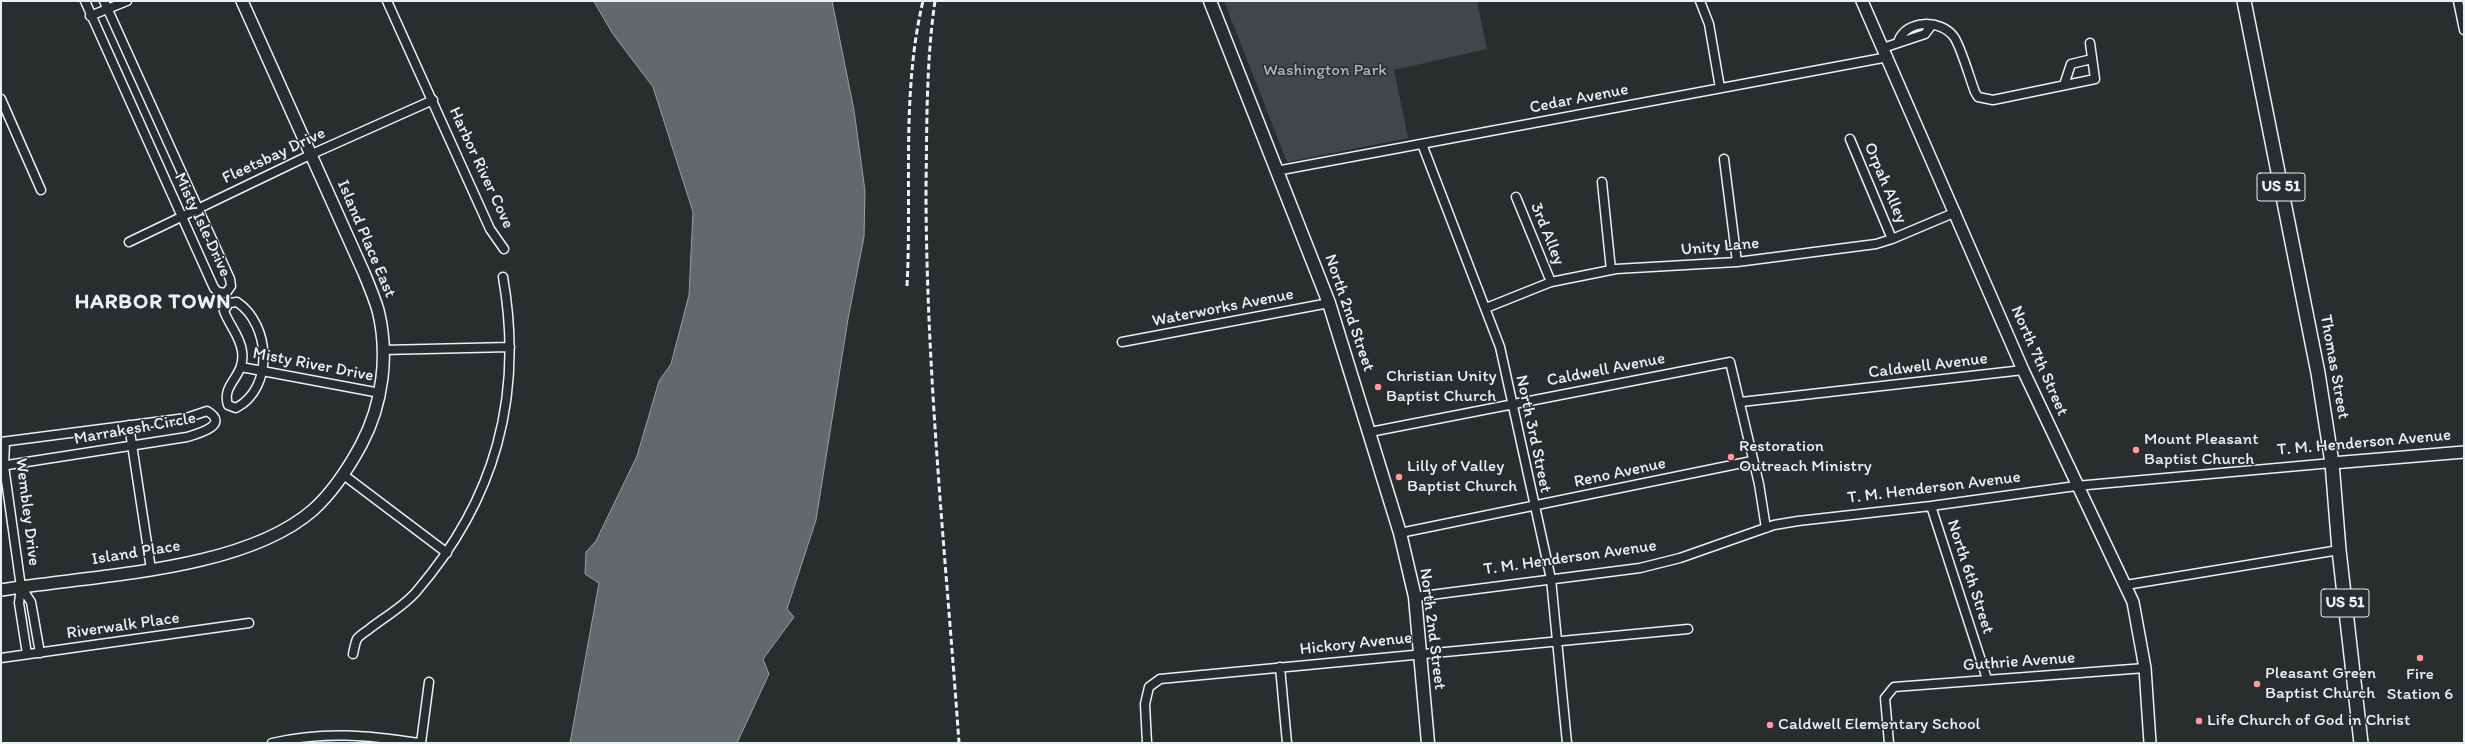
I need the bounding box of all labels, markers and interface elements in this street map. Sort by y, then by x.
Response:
park label: Washington Park [1263,61,1387,81]
street label: Cedar Avenue [1528,79,1630,119]
street label: Harbor River Cove [444,104,518,232]
street label: Fleetsbay Drive [219,123,329,189]
street label: Orpah Alley [1859,140,1911,226]
street label: Misty Isle Drive [169,170,235,280]
road number: US 51 [2257,173,2305,201]
street label: Island Place East [332,177,400,301]
street label: 3rd Alley [1525,200,1569,268]
street label: Unity Lane [1680,233,1760,261]
street label: North 2nd Street [1319,252,1379,374]
street label: Waterworks Avenue [1150,284,1296,332]
district label: HARBOR TOWN [74,290,232,316]
street label: North 7th Street [2006,303,2072,419]
street label: Thomas Street [2315,313,2353,421]
street label: Misty River Drive [251,343,375,387]
street label: Caldwell Avenue [1545,349,1667,391]
street label: Caldwell Avenue [1867,349,1989,383]
place label: Christian Unity Baptist Church [1386,367,1497,407]
street label: North 3rd Street [1511,373,1555,495]
marker: Christian Unity Baptist Church [1373,382,1383,392]
street label: Marrakesh Circle [72,408,198,450]
street label: T. M. Henderson Avenue [2276,425,2452,461]
place label: Mount Pleasant Baptist Church [2144,430,2259,470]
place label: Restoration Outreach Ministry [1739,437,1872,477]
marker: Mount Pleasant Baptist Church [2131,445,2141,455]
marker: Restoration Outreach Ministry [1726,452,1736,462]
street label: Reno Avenue [1572,453,1668,493]
street label: Wembley Drive [10,457,44,567]
place label: Lilly of Valley Baptist Church [1407,457,1517,497]
street label: T. M. Henderson Avenue [1846,467,2022,509]
marker: Lilly of Valley Baptist Church [1394,472,1404,482]
street label: North 6th Street [1942,517,1998,637]
street label: Island Place [90,536,182,570]
street label: T. M. Henderson Avenue [1482,536,1658,580]
street label: North 2nd Street [1414,567,1450,691]
road number: US 51 [2321,589,2369,617]
street label: Riverwalk Place [65,608,181,644]
street label: Hickory Avenue [1299,628,1413,660]
street label: Guthrie Avenue [1962,648,2076,676]
marker: Fire Station 6 [2415,653,2425,663]
place label: Pleasant Green Baptist Church [2265,664,2376,704]
place label: Fire Station 6 [2387,665,2453,705]
marker: Pleasant Green Baptist Church [2252,679,2262,689]
place label: Life Church of God in Christ [2207,711,2410,731]
place label: Caldwell Elementary School [1778,715,1980,735]
marker: Life Church of God in Christ [2194,716,2204,726]
marker: Caldwell Elementary School [1765,720,1775,730]

